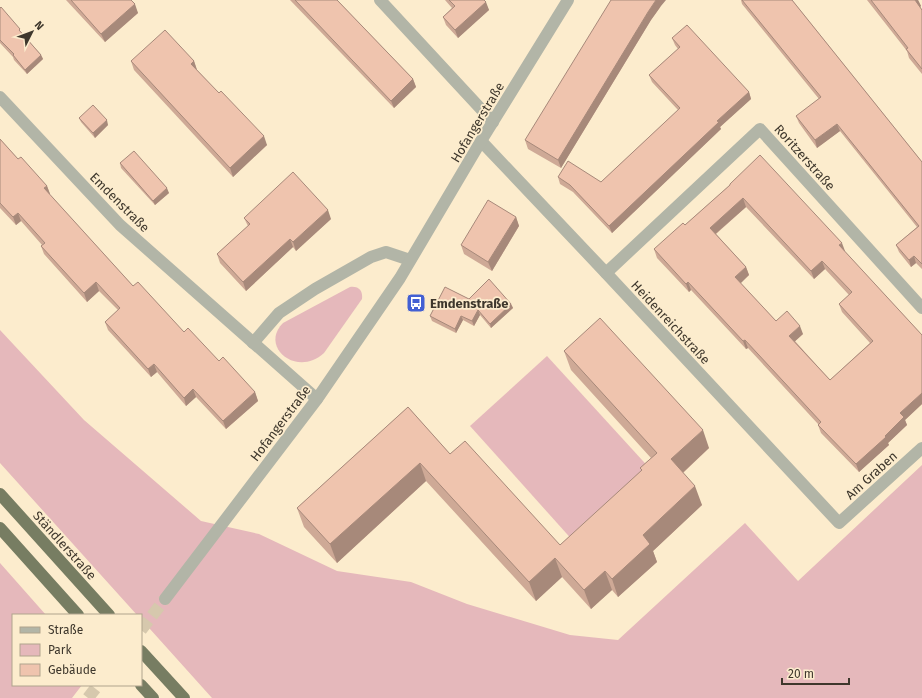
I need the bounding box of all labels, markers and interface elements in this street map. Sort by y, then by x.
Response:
north arrow [12,12,52,52]
text: N [32,19,46,33]
street label: Hofangerstraße [448,79,507,165]
street label: Roritzerstraße [771,121,838,193]
street label: Emdenstraße [87,170,152,235]
street label: Heidenreichstraße [628,278,713,367]
bus stop icon: Emdenstraße [405,292,427,314]
place label: Emdenstraße [430,296,508,311]
street label: Hofangerstraße [247,383,314,464]
street label: Am Graben [842,448,900,502]
street label: Ständlerstraße [30,508,99,583]
legend [12,614,142,686]
text: Straße [48,623,83,637]
text: Park [48,643,72,657]
scale bar [782,660,849,686]
text: Gebäude [48,663,96,677]
text: 20 m [788,667,814,681]

